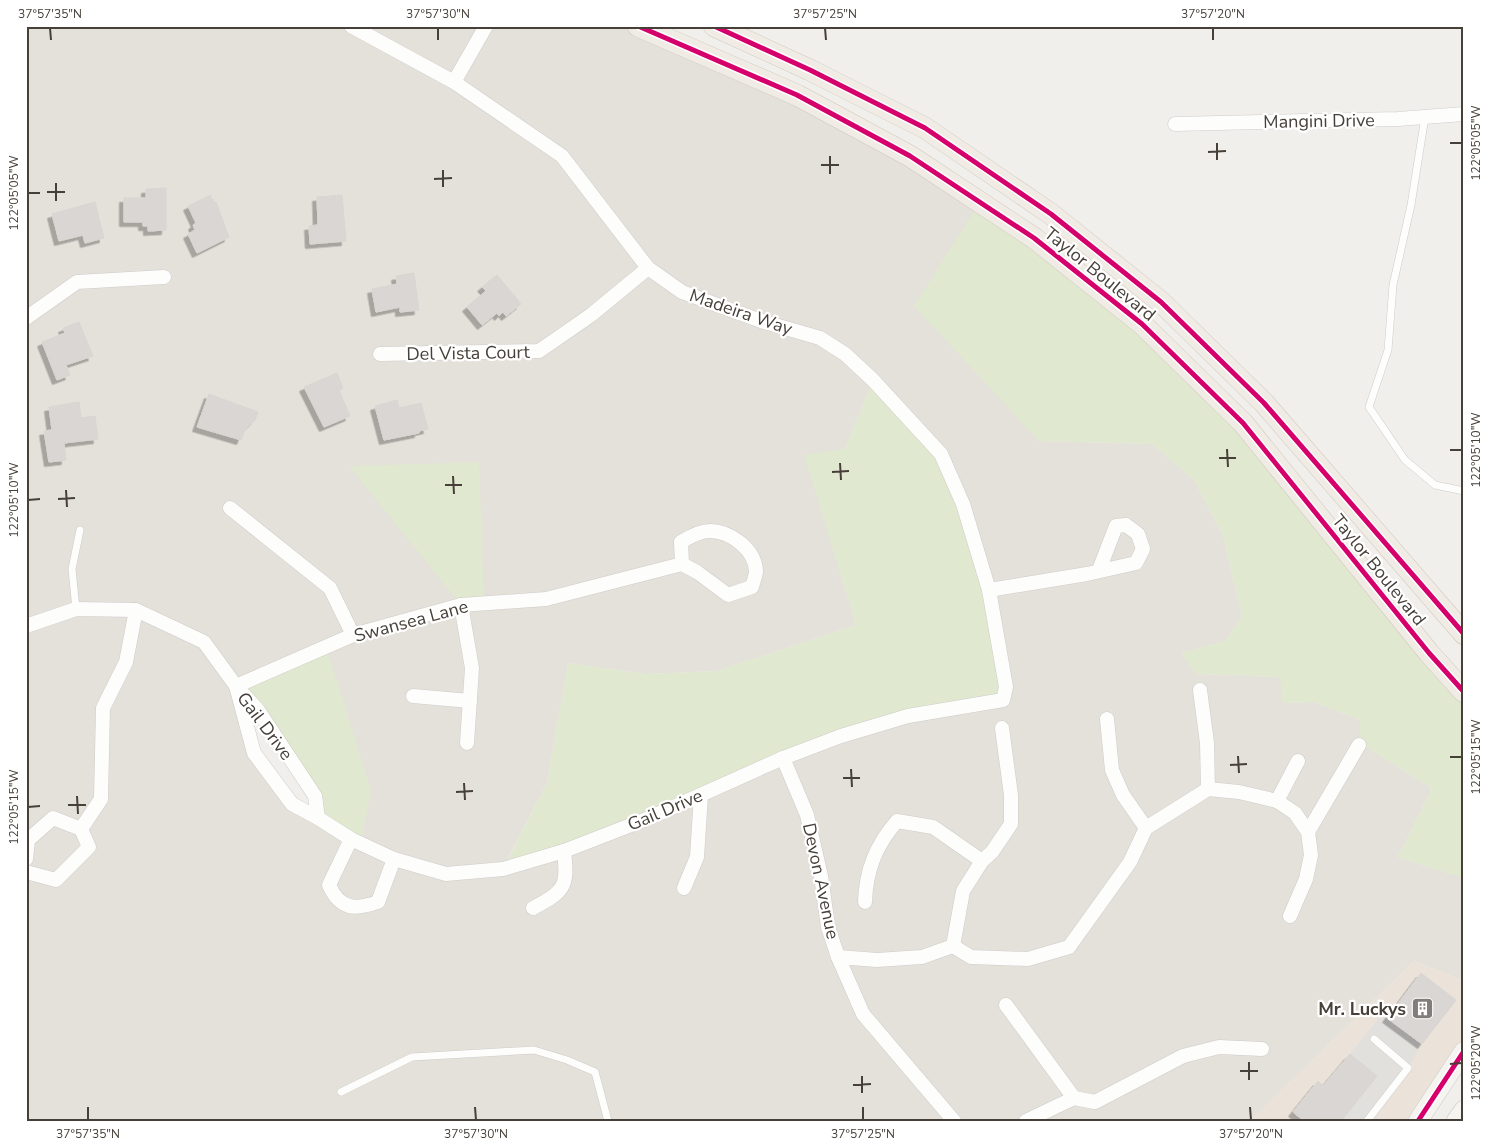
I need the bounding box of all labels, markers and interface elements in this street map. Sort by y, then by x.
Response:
text: 37°57'35"N [18,6,82,22]
text: 37°57'30"N [406,6,470,22]
text: 37°57'25"N [793,6,857,22]
text: 37°57'20"N [1181,6,1245,22]
text: 122°05'05"W [1468,105,1484,181]
street label: Mangini Drive [1263,108,1375,134]
text: 122°05'05"W [6,155,22,231]
street label: Taylor Boulevard [1039,222,1161,326]
street label: Madeira Way [686,283,796,341]
street label: Del Vista Court [406,340,531,366]
text: 122°05'10"W [1468,412,1484,488]
text: 122°05'10"W [6,462,22,538]
street label: Taylor Boulevard [1327,509,1431,631]
street label: Swansea Lane [351,594,471,648]
street label: Gail Drive [232,687,298,765]
text: 122°05'15"W [1468,719,1484,795]
text: 122°05'15"W [6,769,22,845]
street label: Gail Drive [624,783,706,837]
street label: Devon Avenue [797,821,845,941]
place label: Mr. Luckys [1318,997,1406,1021]
building icon: Mr. Luckys [1410,997,1434,1021]
text: 122°05'20"W [1468,1025,1484,1101]
text: 37°57'35"N [56,1126,120,1142]
text: 37°57'30"N [444,1126,508,1142]
text: 37°57'25"N [831,1126,895,1142]
text: 37°57'20"N [1219,1126,1283,1142]

